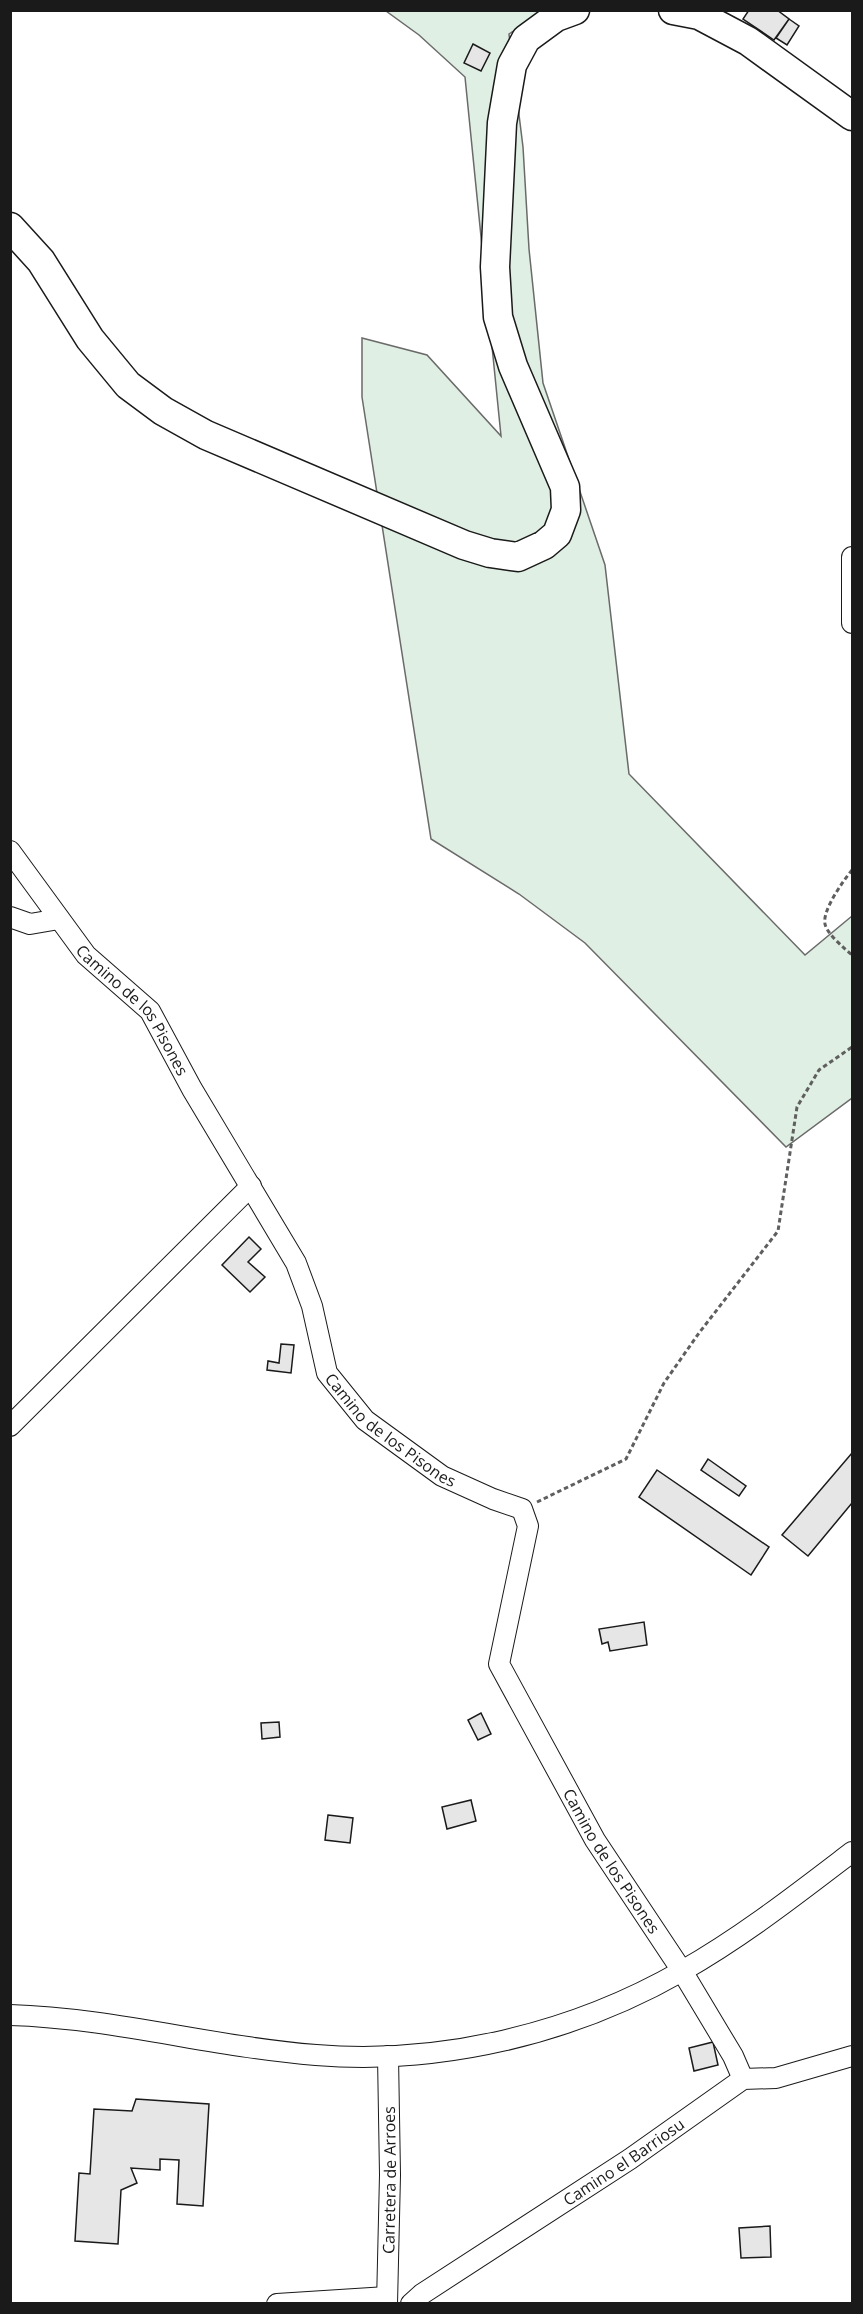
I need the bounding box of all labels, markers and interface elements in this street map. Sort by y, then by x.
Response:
street label: Camino de los Pisones [71,940,194,1079]
street label: Camino de los Pisones [320,1368,460,1492]
street label: Camino de los Pisones [558,1785,665,1938]
street label: Carretera de Arroes [377,2106,401,2254]
street label: Camino el Barriosu [559,2113,689,2211]

